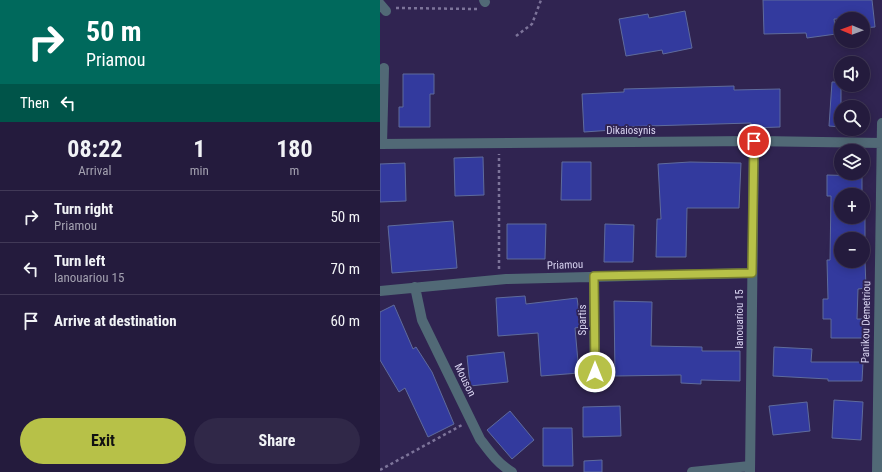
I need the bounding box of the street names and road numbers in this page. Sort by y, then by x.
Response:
street label: Dikaiosynis [606,124,656,137]
street label: Priamou [547,258,583,272]
street label: Panikou Demetriou [859,281,873,363]
street label: Ianouariou 15 [733,289,746,349]
street label: Spartis [576,305,589,335]
street label: Mouson [451,361,479,399]

